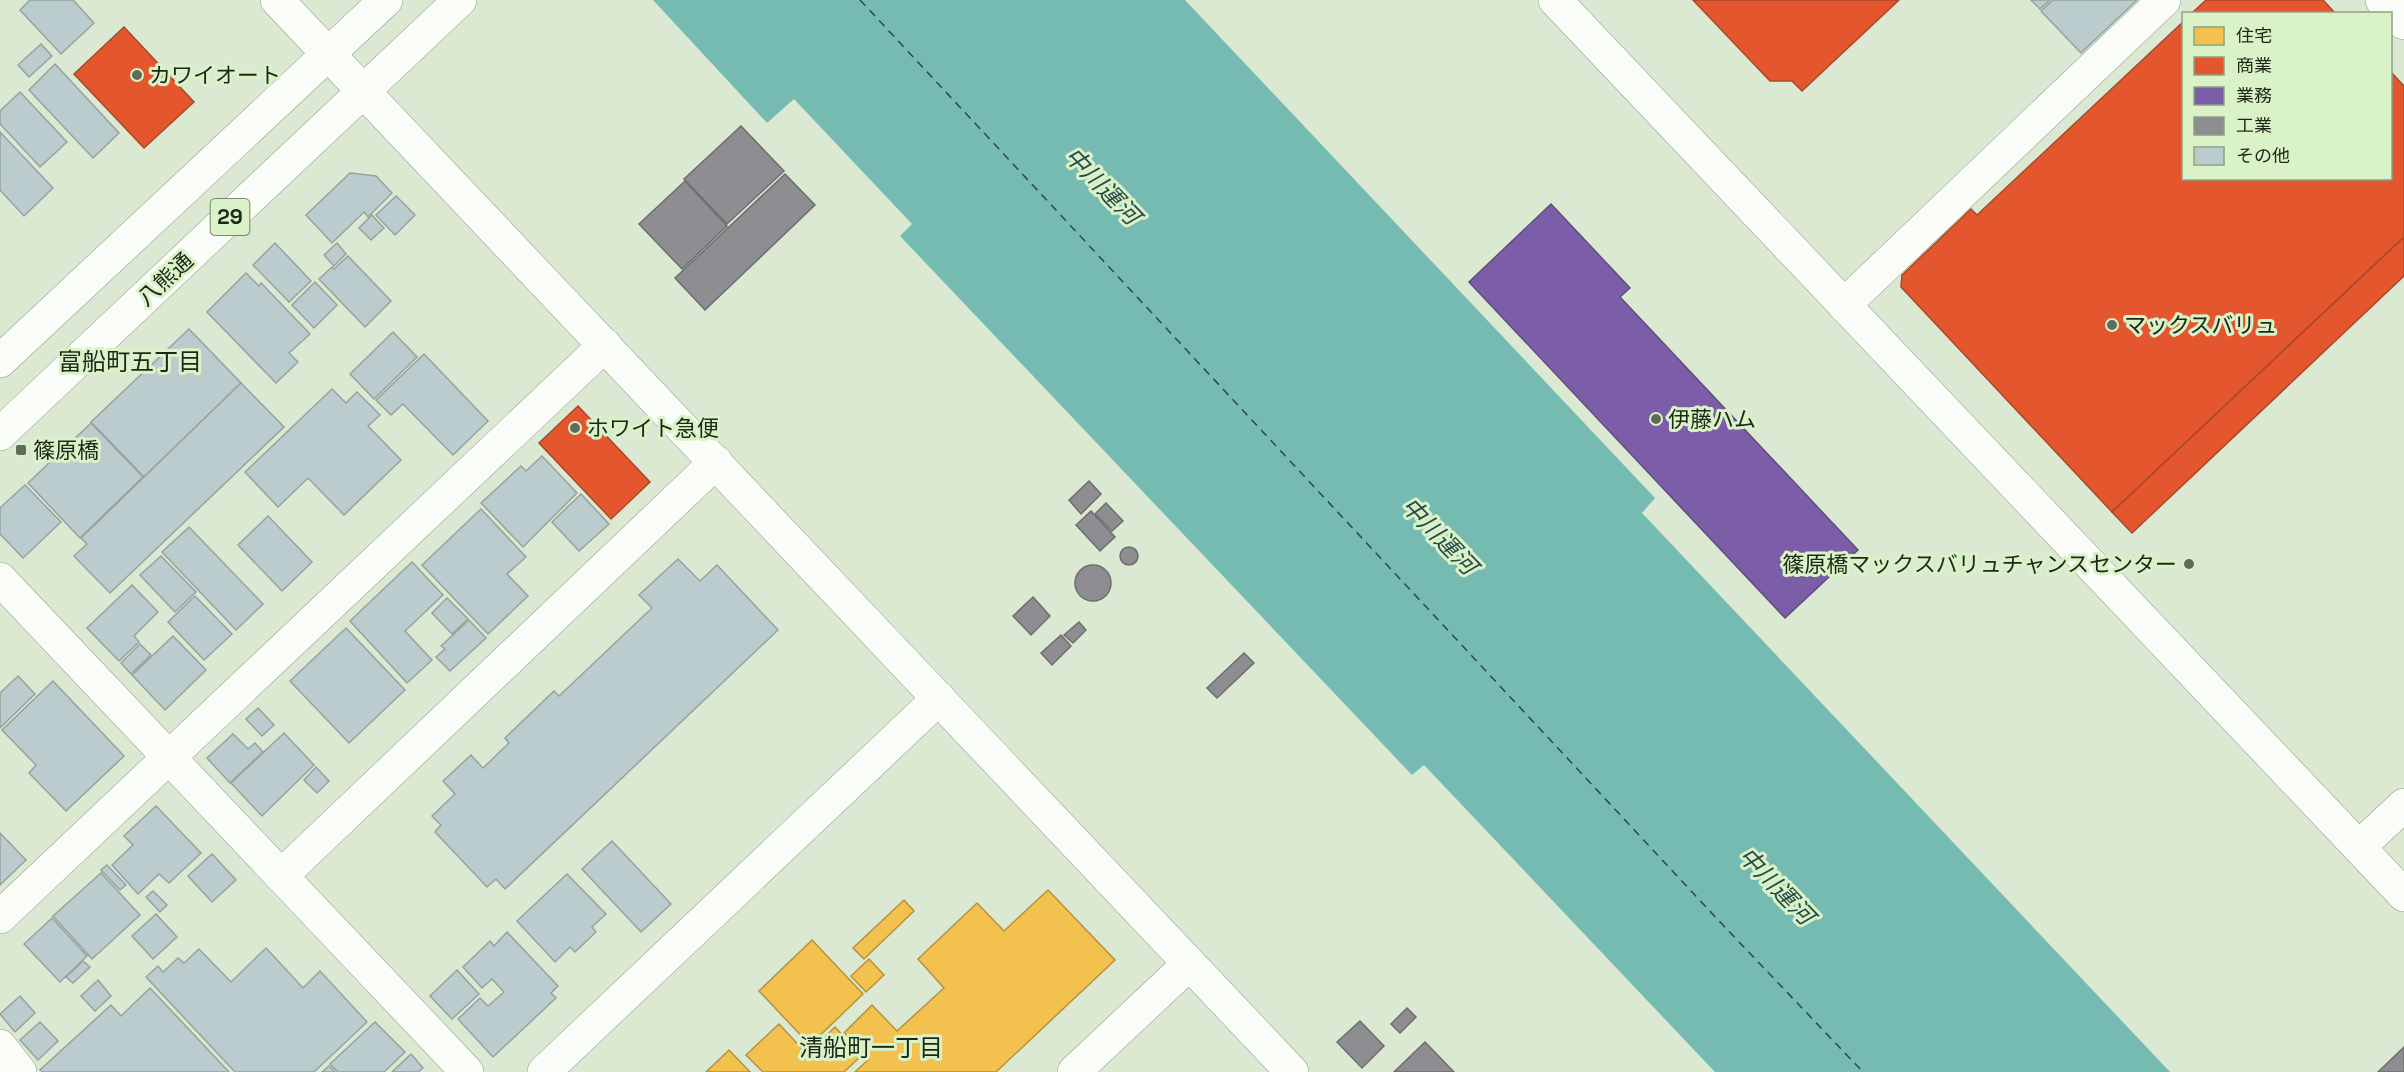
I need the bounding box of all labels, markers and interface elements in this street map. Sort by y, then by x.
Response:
legend [2182,12,2392,180]
text: 住宅 [2236,24,2272,47]
text: 商業 [2236,54,2272,77]
place label: カワイオート [149,61,281,89]
marker: カワイオート [130,68,144,82]
text: 業務 [2236,84,2272,107]
text: 工業 [2236,114,2272,137]
water label: 中川運河 [1058,140,1150,234]
text: その他 [2236,144,2290,167]
road number: 29 [210,199,250,235]
street label: 八熊通 [131,246,199,312]
place label: マックスバリュ [2124,311,2277,339]
marker: マックスバリュ [2105,318,2119,332]
district label: 富船町五丁目 [58,346,202,377]
place label: 伊藤ハム [1668,405,1756,433]
marker: 伊藤ハム [1649,412,1663,426]
place label: ホワイト急便 [587,414,719,442]
marker: ホワイト急便 [568,421,582,435]
place label: 篠原橋 [33,436,99,464]
marker: 篠原橋 [14,443,28,457]
water label: 中川運河 [1395,490,1487,584]
place label: 篠原橋マックスバリュチャンスセンター [1782,550,2177,578]
marker: 篠原橋マックスバリュチャンスセンター [2182,557,2196,571]
water label: 中川運河 [1732,840,1824,934]
district label: 清船町一丁目 [799,1032,943,1063]

